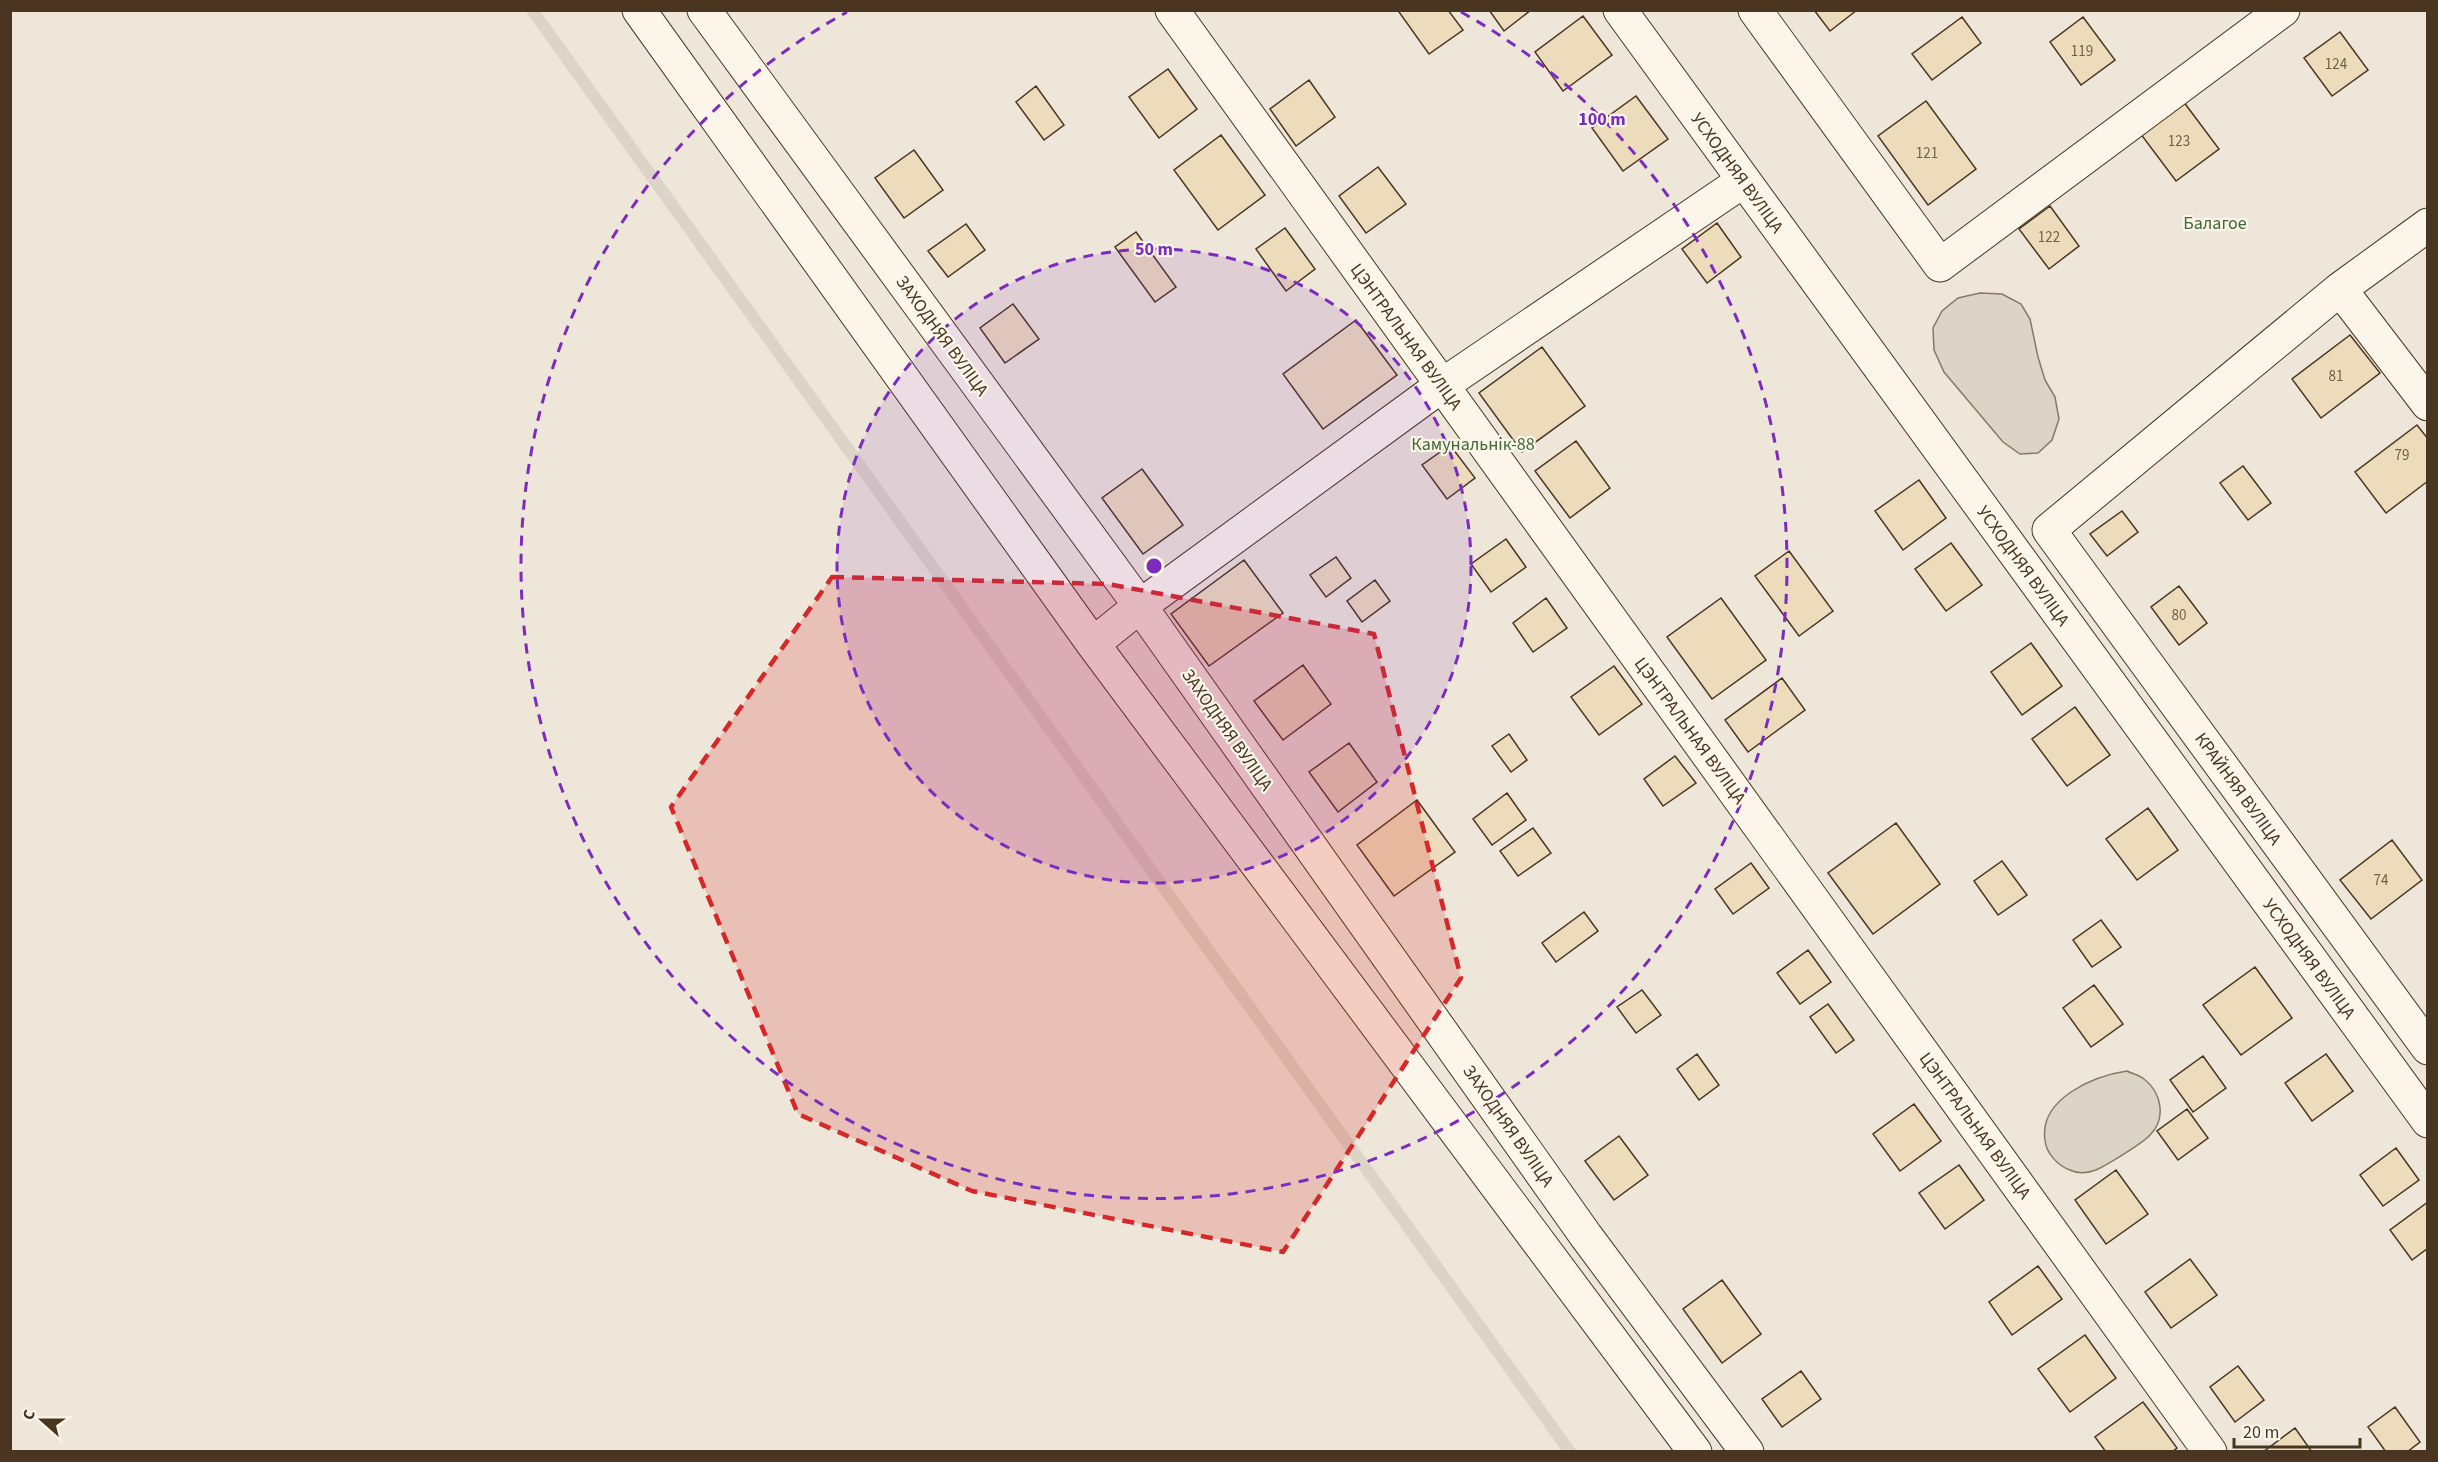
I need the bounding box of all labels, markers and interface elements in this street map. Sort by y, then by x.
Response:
house number: 119 [2071,41,2093,62]
house number: 124 [2325,54,2348,75]
text: 100 m [1578,107,1626,132]
street label: УСХОДНЯЯ ВУЛІЦА [1685,108,1789,239]
house number: 123 [2168,131,2190,152]
house number: 121 [1916,143,1938,164]
park label: Балагое [2183,211,2247,236]
house number: 122 [2038,227,2060,248]
text: 50 m [1135,237,1173,262]
street label: ЦЭНТРАЛЬНАЯ ВУЛІЦА [1344,258,1468,416]
street label: ЗАХОДНЯЯ ВУЛІЦА [890,270,995,402]
house number: 81 [2329,366,2343,387]
park label: Камунальнік-88 [1411,432,1535,457]
house number: 79 [2395,445,2409,466]
street label: УСХОДНЯЯ ВУЛІЦА [1971,501,2075,632]
centre of rings [1144,556,1164,576]
house number: 80 [2172,605,2186,626]
street label: ЦЭНТРАЛЬНАЯ ВУЛІЦА [1628,652,1752,810]
street label: ЗАХОДНЯЯ ВУЛІЦА [1175,664,1279,796]
street label: КРАЙНЯЯ ВУЛІЦА [2189,728,2288,851]
house number: 74 [2374,870,2389,891]
street label: УСХОДНЯЯ ВУЛІЦА [2257,894,2361,1025]
street label: ЦЭНТРАЛЬНАЯ ВУЛІЦА [1913,1047,2037,1205]
street label: ЗАХОДНЯЯ ВУЛІЦА [1456,1060,1560,1192]
north arrow [12,1390,72,1450]
text: С [17,1407,41,1423]
scale bar [2234,1411,2360,1449]
text: 20 m [2243,1420,2279,1445]

